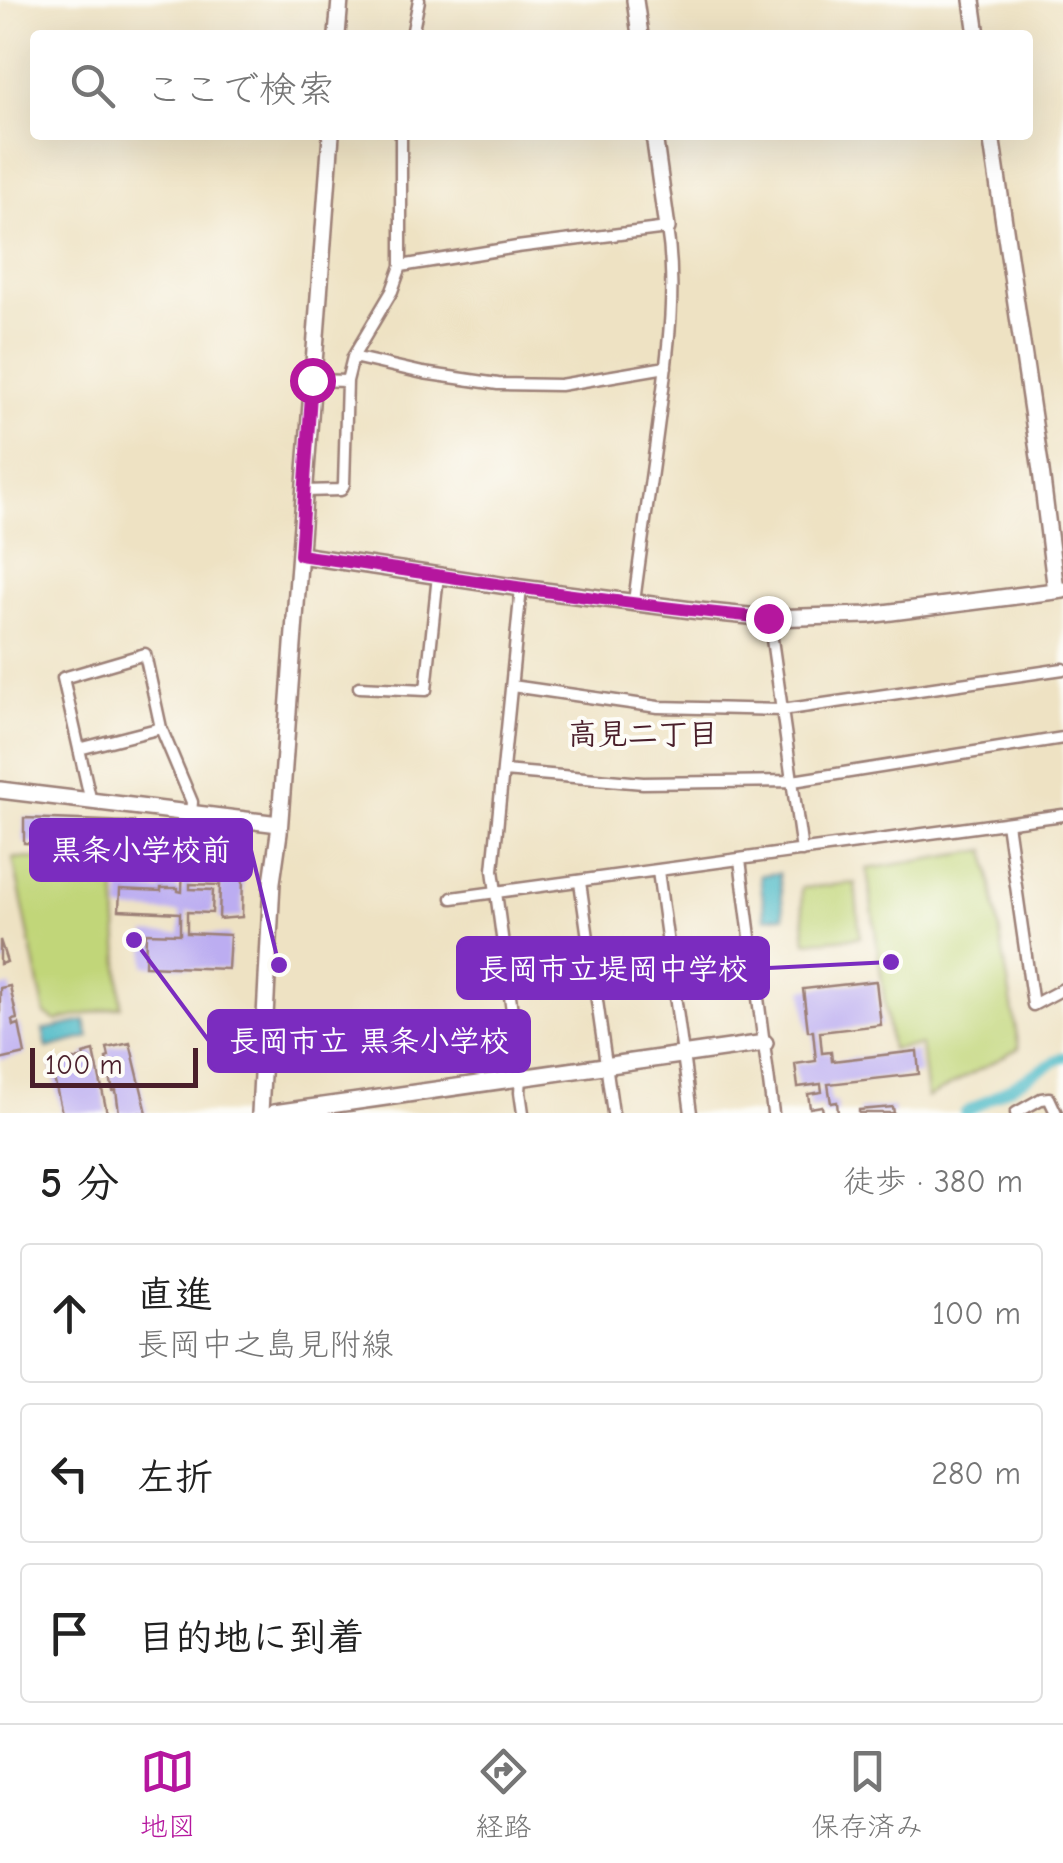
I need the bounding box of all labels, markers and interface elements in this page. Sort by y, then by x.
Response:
search box [30,30,1033,140]
icon: search [65,58,120,113]
text: ここで検索 [145,68,335,112]
route start [290,358,336,404]
route end [746,596,792,642]
district label: 高見二丁目 [568,717,718,752]
callout: 黒条小学校前 [31,820,251,880]
text: 黒条小学校前 [51,833,231,868]
callout: 長岡市立堤岡中学校 [458,938,768,998]
text: 長岡市立堤岡中学校 [478,952,748,987]
callout: 長岡市立 黒条小学校 [209,1011,529,1071]
text: 長岡市立 黒条小学校 [229,1024,509,1059]
scale bar [30,1043,198,1088]
text: 100 m [45,1049,123,1081]
text: 5 分 [40,1159,119,1208]
text: 徒歩 · 380 m [843,1163,1023,1200]
text: 直進 [137,1273,213,1317]
icon: ahead [42,1286,97,1341]
text: 100 m [932,1295,1021,1332]
text: 長岡中之島見附線 [137,1326,393,1363]
icon: left [42,1446,97,1501]
text: 280 m [931,1455,1021,1492]
text: 左折 [137,1456,213,1500]
icon: arrive [42,1606,97,1661]
text: 目的地に到着 [137,1616,365,1660]
tab: 地図 [140,1744,196,1844]
tab: 経路 [475,1744,531,1844]
tab: 保存済み [811,1744,923,1844]

